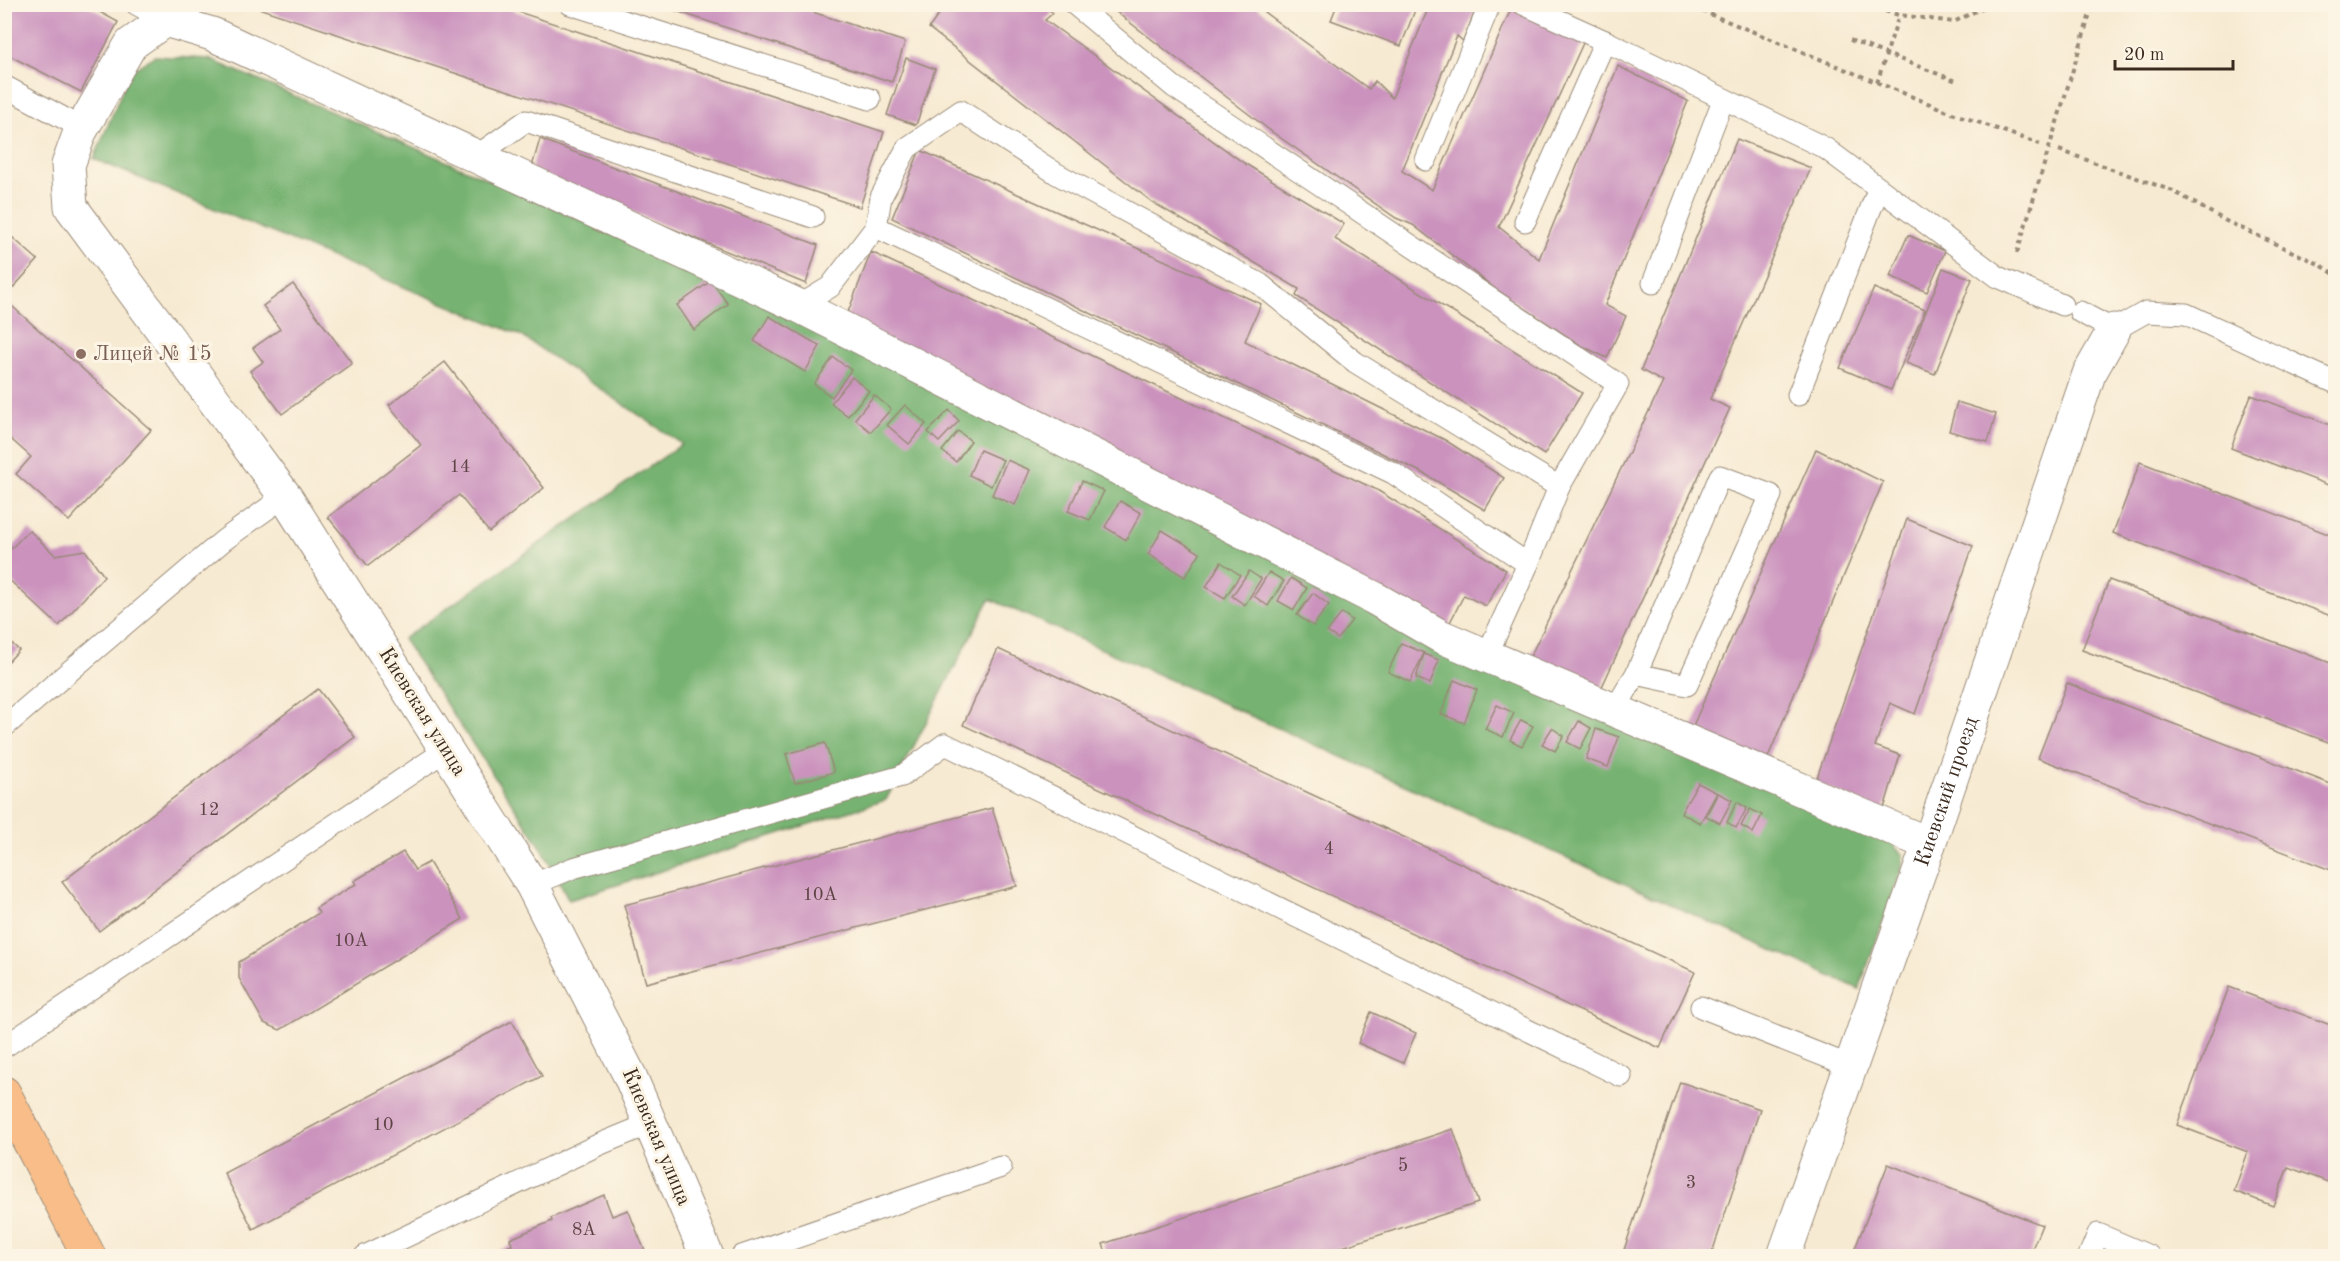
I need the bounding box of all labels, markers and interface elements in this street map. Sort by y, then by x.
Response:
scale bar [2115,33,2234,71]
text: 20 m [2124,46,2164,64]
place label: Лицей № 15 [93,344,212,365]
marker: Лицей № 15 [74,347,88,361]
house number: 14 [450,458,470,476]
street label: Киевская улица [374,644,470,780]
street label: Киевский проезд [1911,714,1982,869]
house number: 12 [199,801,219,819]
house number: 4 [1324,840,1334,858]
house number: 10А [803,886,838,904]
house number: 10А [334,932,369,950]
street label: Киевская улица [618,1065,694,1209]
house number: 10 [373,1116,393,1134]
house number: 5 [1398,1157,1408,1175]
house number: 3 [1686,1174,1696,1192]
house number: 8А [572,1221,596,1239]

